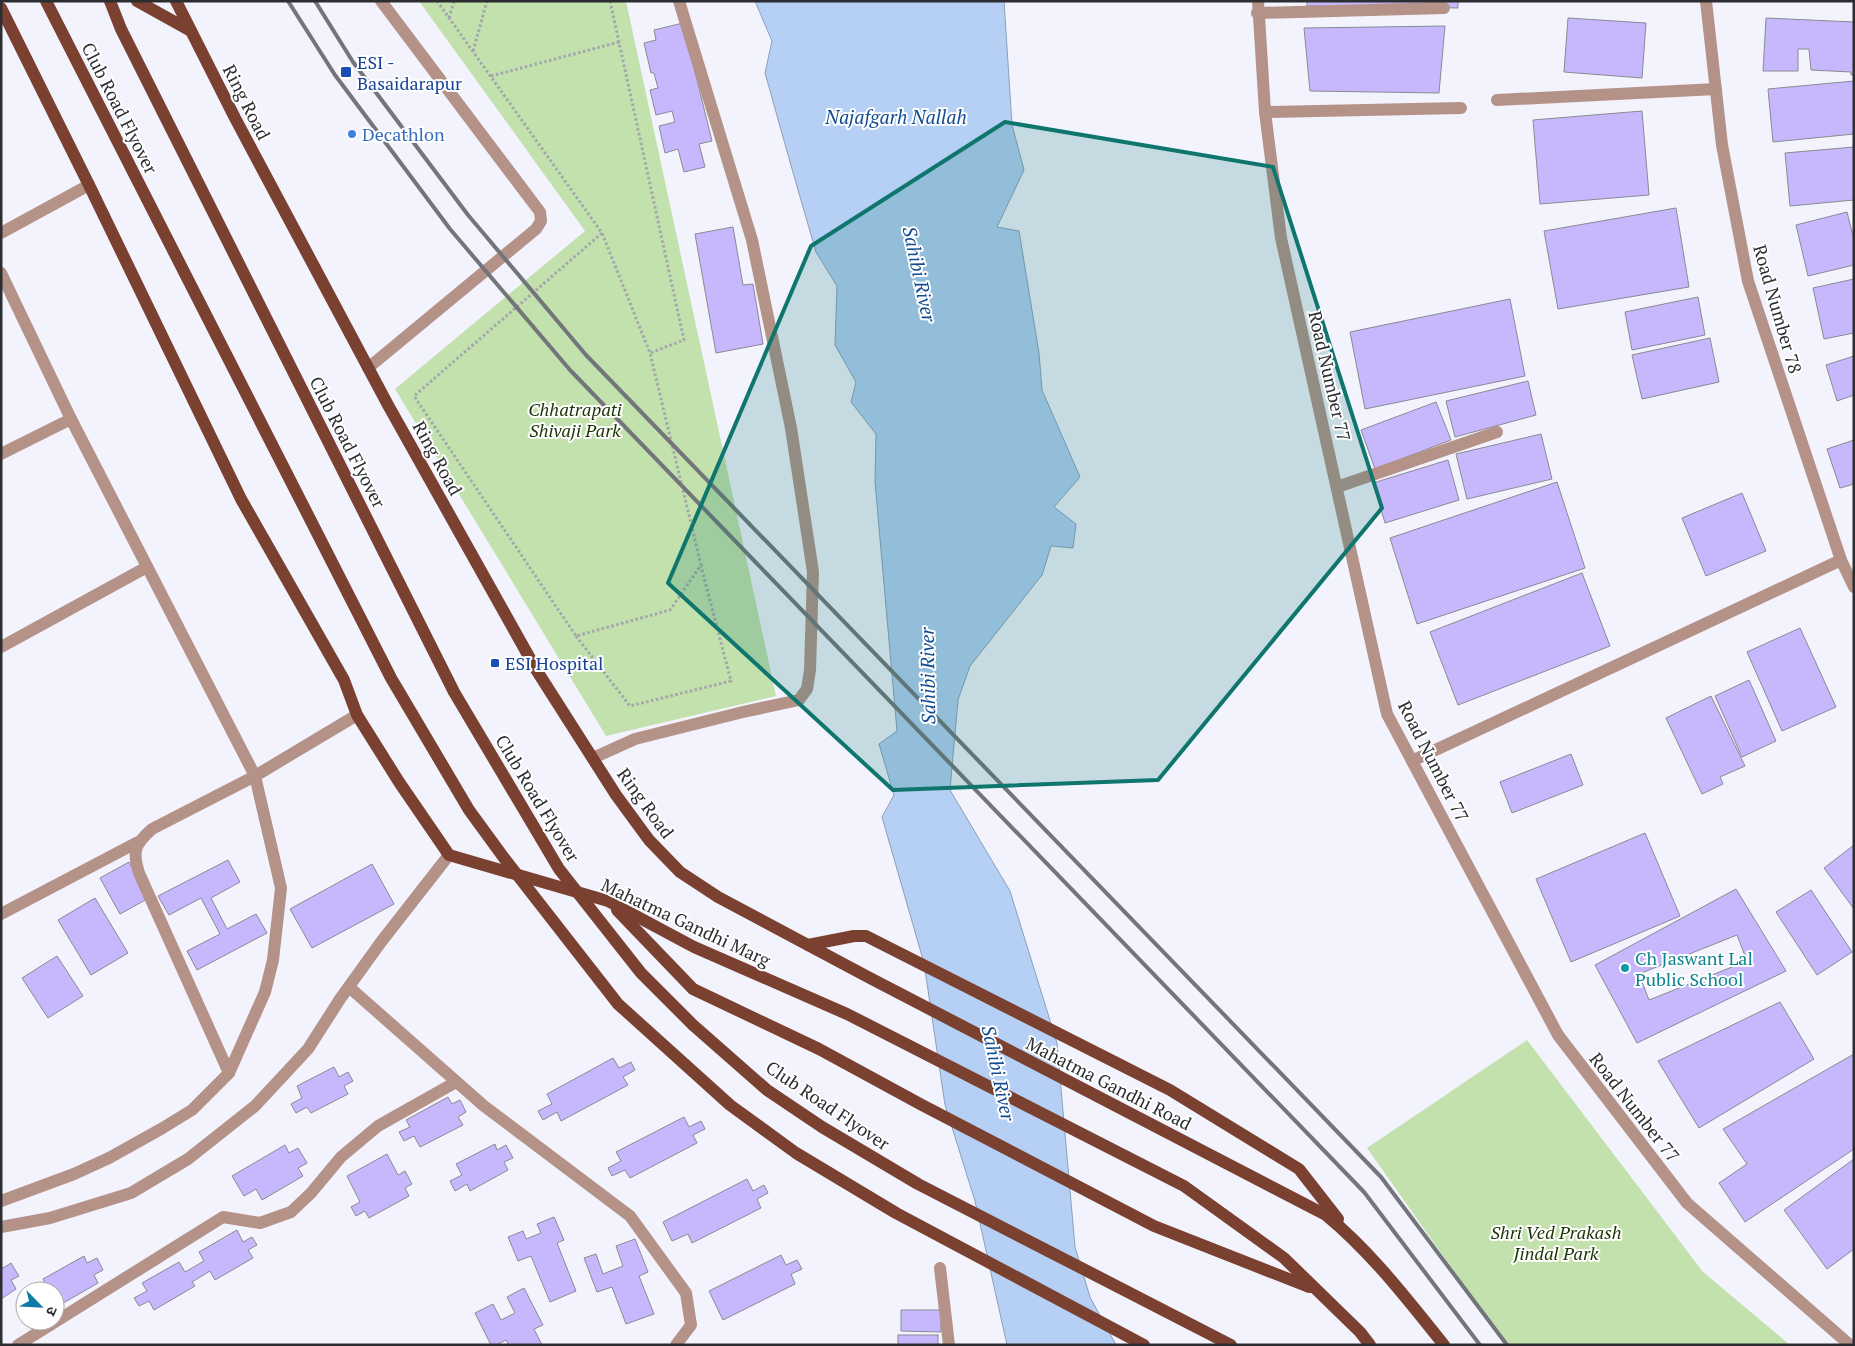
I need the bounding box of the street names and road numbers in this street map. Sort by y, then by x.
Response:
street label: Club Road Flyover [77,38,164,178]
street label: Ring Road [218,60,276,144]
street label: Road Number 78 [1748,242,1808,376]
street label: Road Number 77 [1303,309,1357,443]
street label: Club Road Flyover [305,372,392,512]
street label: Ring Road [408,417,468,499]
street label: Road Number 77 [1393,696,1475,826]
street label: Club Road Flyover [491,730,586,866]
street label: Ring Road [612,763,680,843]
street label: Mahatma Gandhi Marg [598,872,775,972]
street label: Mahatma Gandhi Road [1022,1031,1196,1135]
street label: Road Number 77 [1585,1047,1685,1167]
street label: Club Road Flyover [761,1055,895,1155]

